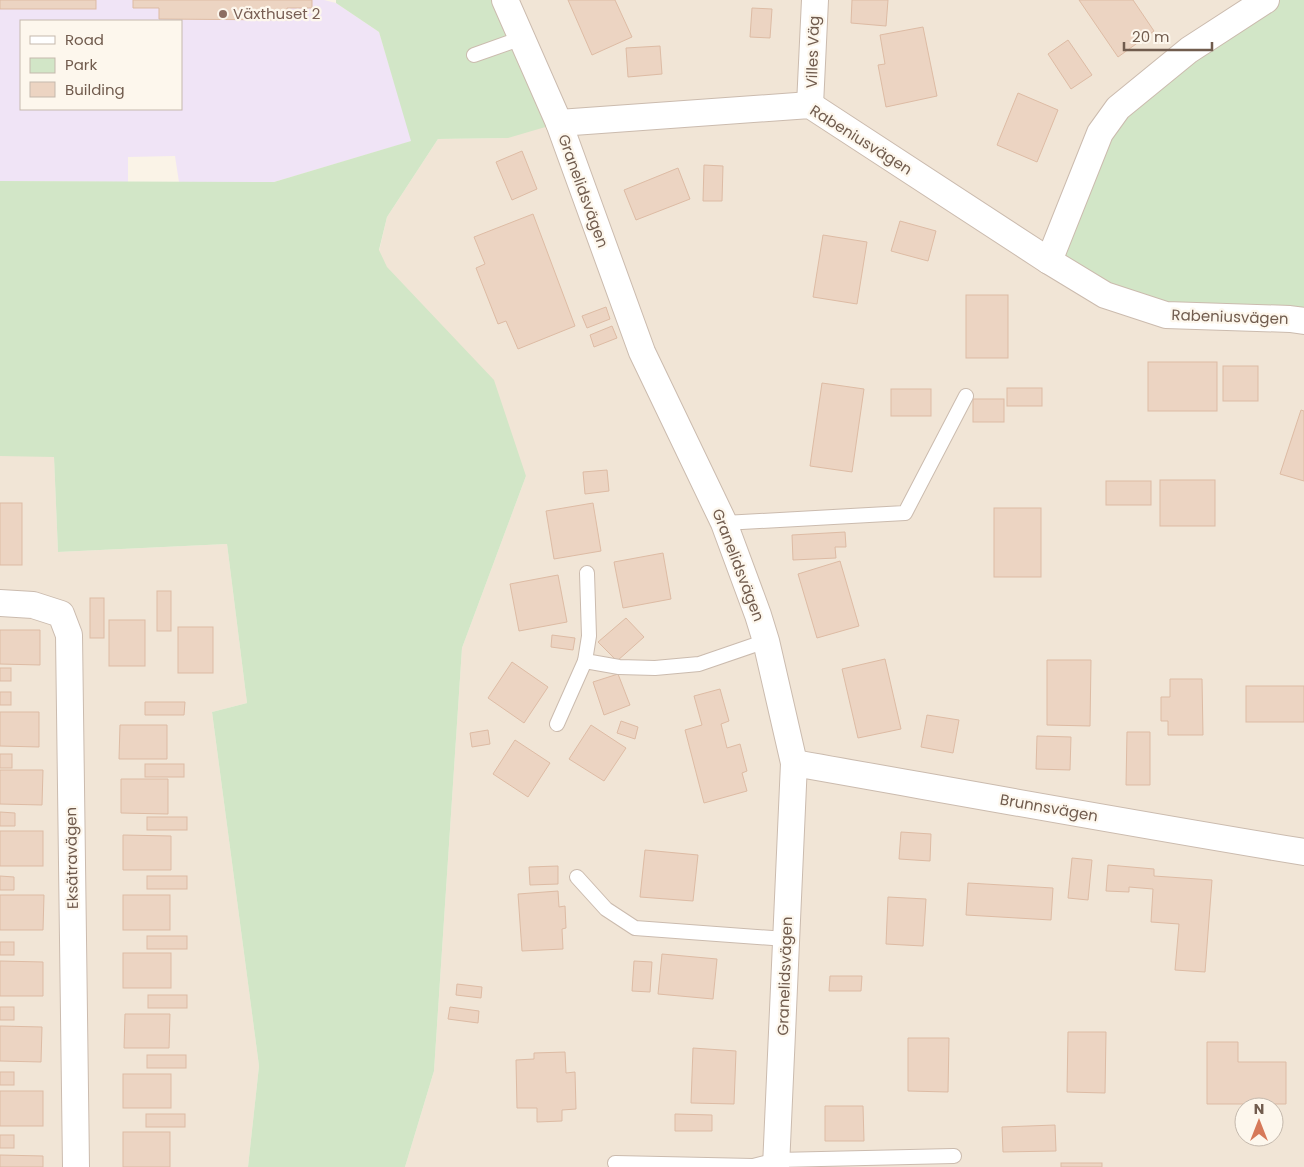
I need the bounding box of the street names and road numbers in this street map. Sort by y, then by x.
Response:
street label: Villes Väg [801,15,824,89]
street label: Rabeniusvägen [806,100,916,179]
street label: Granelidsvägen [553,131,614,250]
street label: Rabeniusvägen [1171,304,1289,329]
street label: Granelidsvägen [707,505,770,624]
street label: Brunnsvägen [999,789,1100,826]
street label: Eksätravägen [60,807,83,909]
street label: Granelidsvägen [772,916,797,1036]

